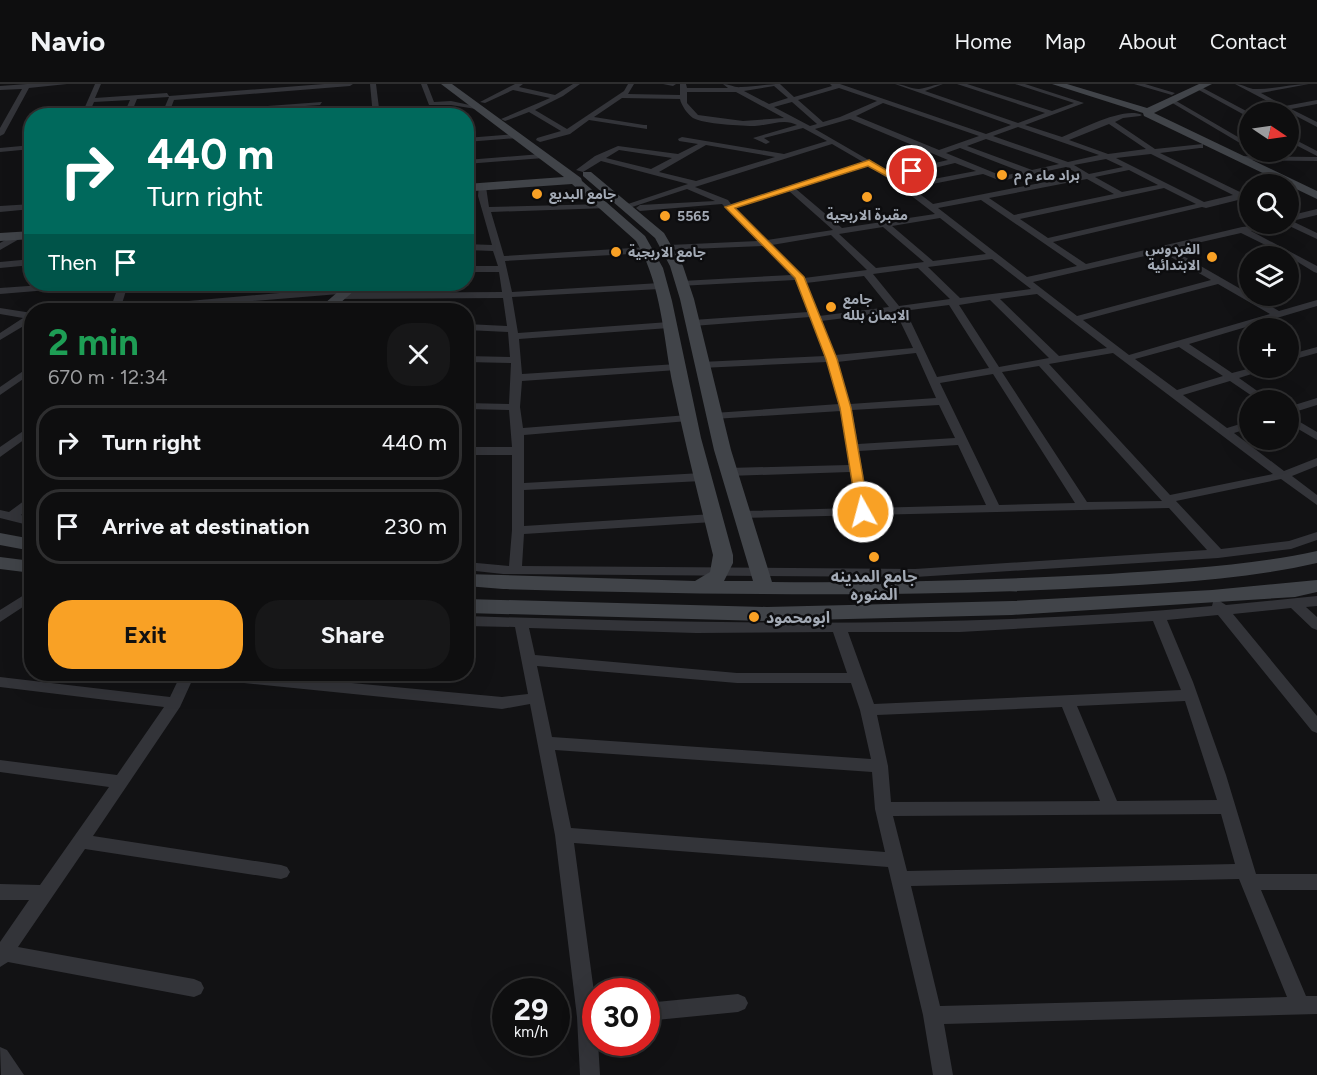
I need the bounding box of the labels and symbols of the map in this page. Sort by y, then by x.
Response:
north arrow [1239,102,1299,162]
pin [886,145,937,196]
place label: براد ماء م م [1014,167,1080,186]
marker: براد ماء م م [995,168,1009,182]
place label: جامع البديع [549,186,616,204]
marker: جامع البديع [530,187,544,201]
marker: مقبرة الاربجية [860,190,874,204]
place label: مقبرة الاربجية [826,207,908,224]
place label: 5565 [677,208,710,225]
marker: 5565 [658,209,672,223]
place label: الفردوس الابتدائية [1145,241,1200,274]
place label: جامع الاربجية [628,244,706,262]
marker: جامع الاربجية [609,245,623,259]
marker: الفردوس الابتدائية [1205,250,1219,264]
place label: جامع الايمان بلله [843,291,910,324]
marker: جامع الايمان بلله [824,300,838,314]
position arrow [831,480,895,544]
marker: جامع المدينه المنوره [867,550,881,564]
place label: جامع المدينه المنوره [831,567,917,604]
place label: ابومحمود [766,608,830,627]
marker: ابومحمود [747,610,761,624]
speed limit sign: 30 [582,978,660,1056]

